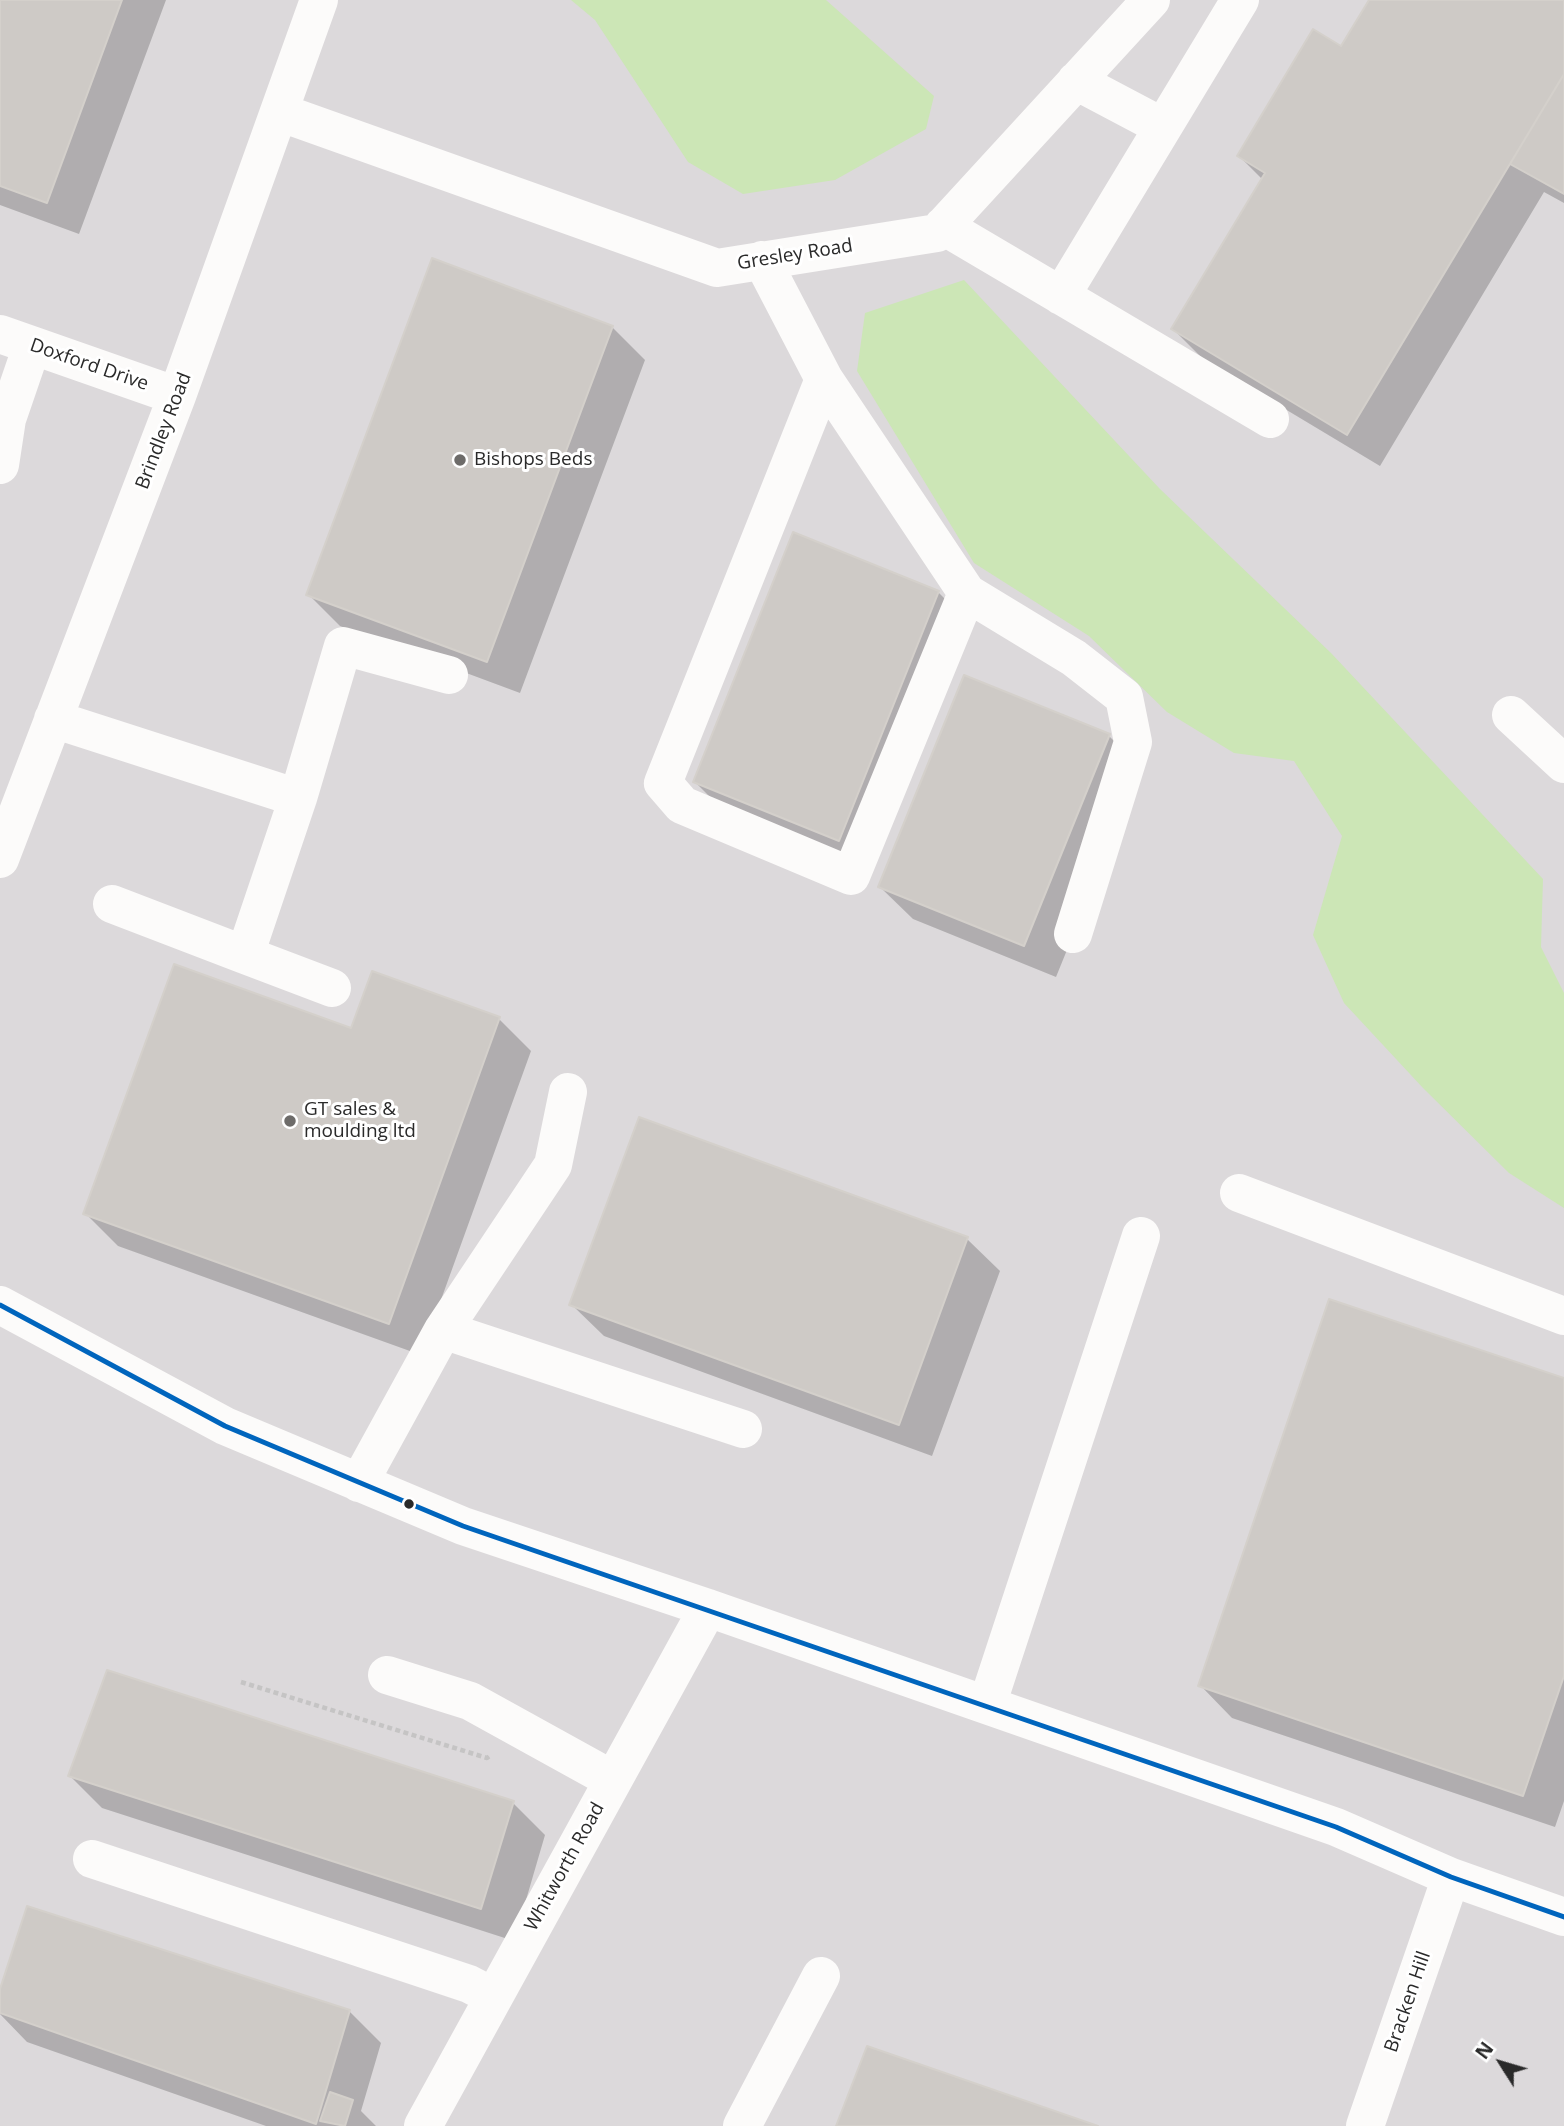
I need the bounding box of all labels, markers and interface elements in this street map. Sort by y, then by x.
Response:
street label: Gresley Road [736,235,854,275]
street label: Doxford Drive [27,334,151,396]
street label: Brindley Road [131,369,197,493]
place label: Bishops Beds [474,449,592,471]
marker: Bishops Beds [452,452,468,468]
place label: GT sales & moulding ltd [304,1099,416,1143]
marker: GT sales & moulding ltd [282,1113,298,1129]
unlabelled marker [402,1497,416,1511]
street label: Whitworth Road [520,1799,610,1935]
street label: Bracken Hill [1380,1948,1436,2056]
north arrow [1466,2028,1536,2098]
text: N [1469,2036,1499,2064]

